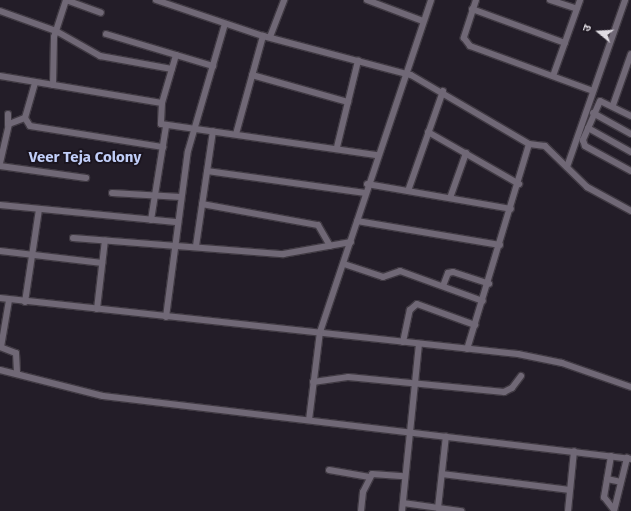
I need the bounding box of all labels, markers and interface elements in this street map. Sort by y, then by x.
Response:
north arrow [579,12,619,52]
text: उ [580,23,594,33]
district label: Veer Teja Colony [29,149,141,167]

